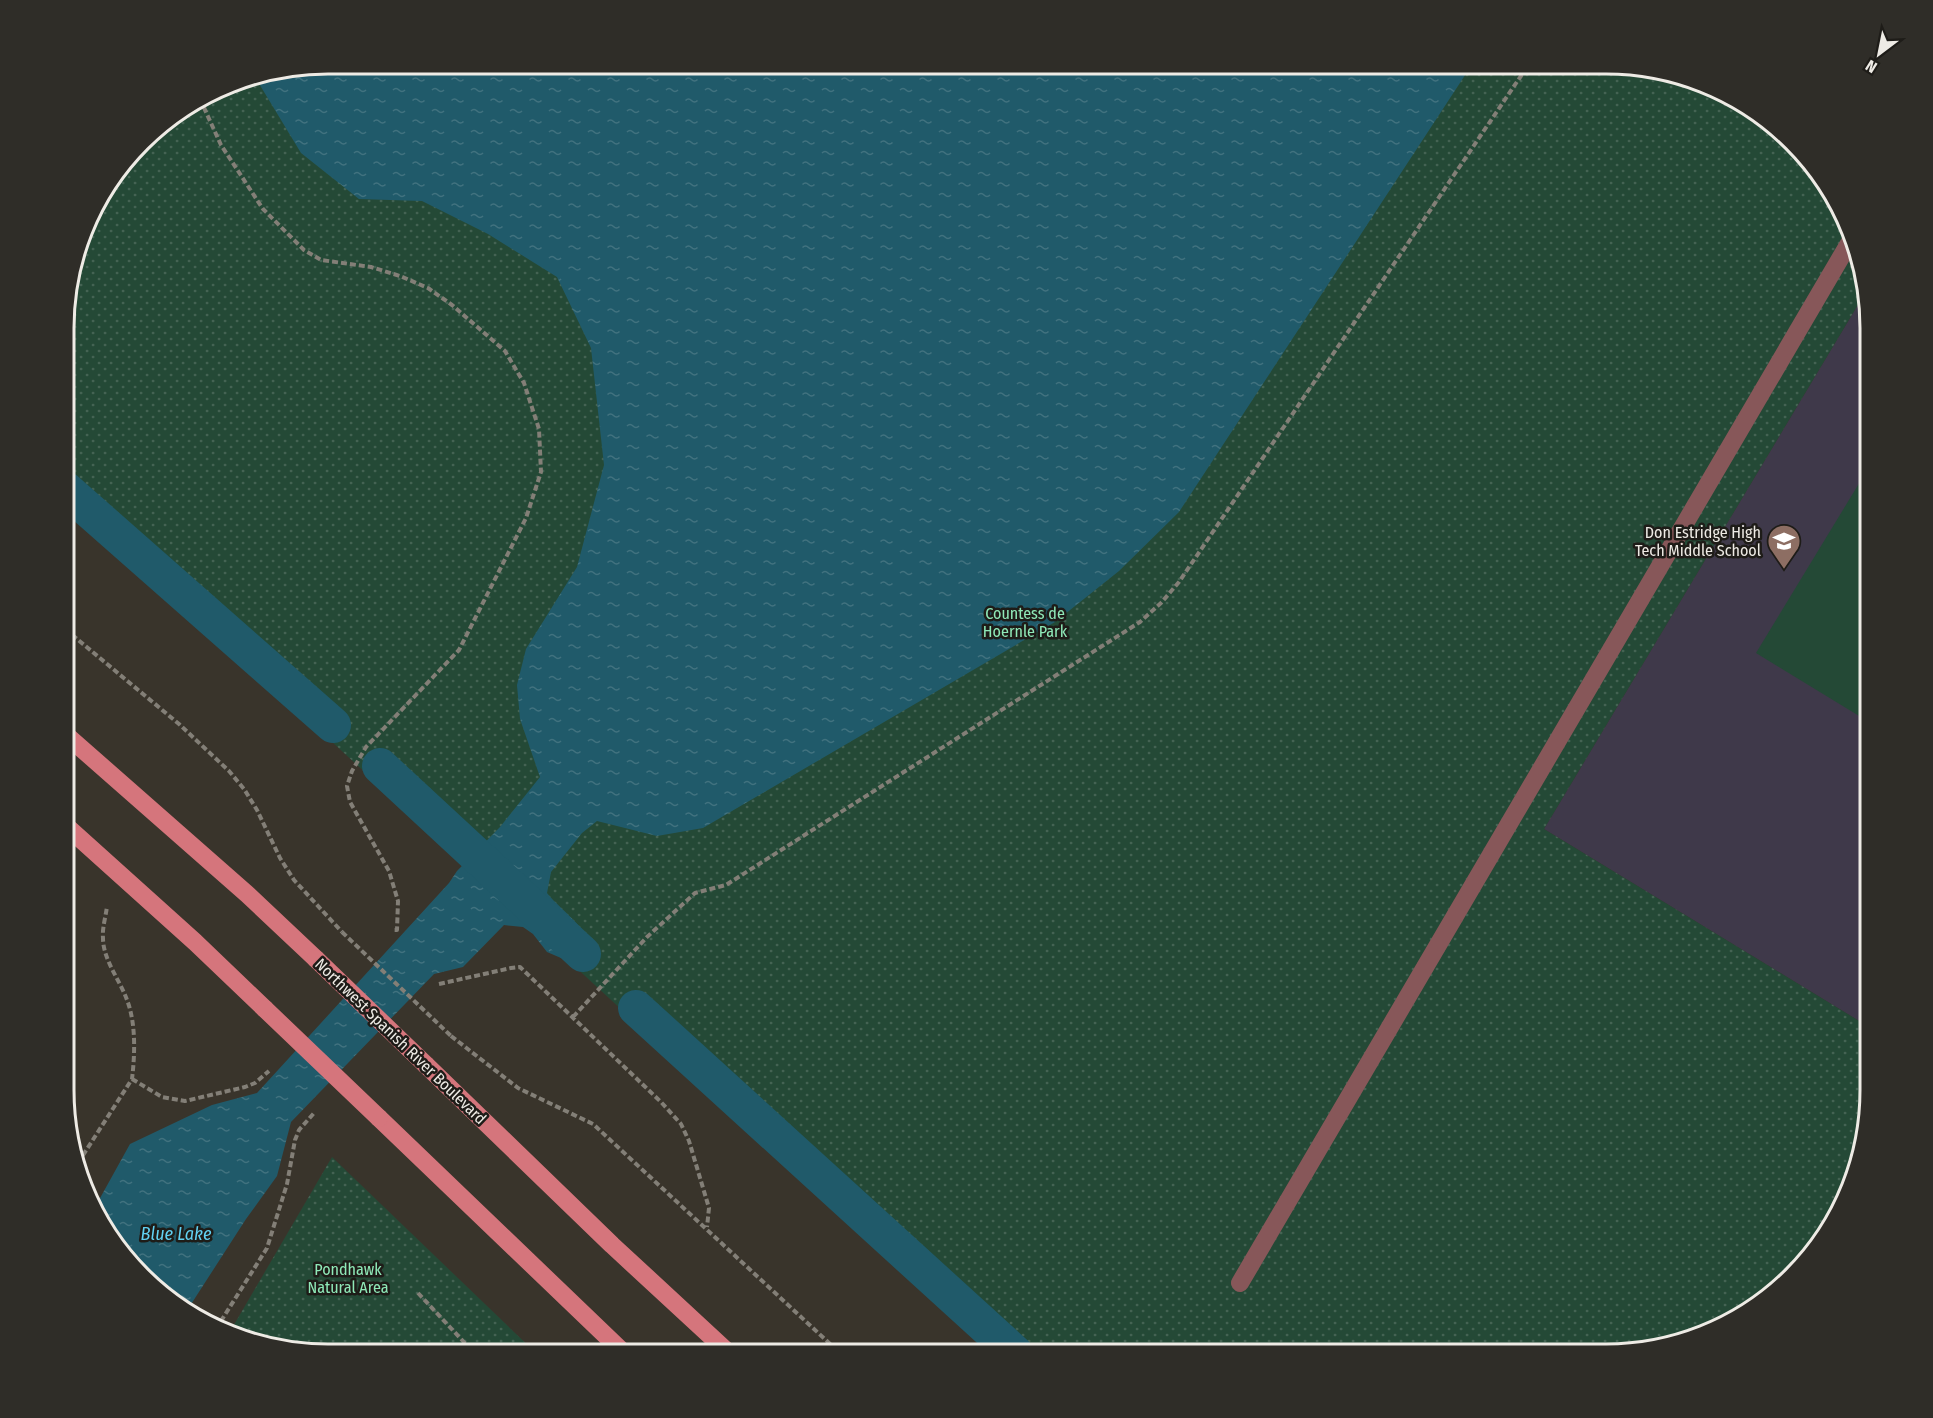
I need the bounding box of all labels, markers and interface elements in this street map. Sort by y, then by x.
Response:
north arrow [1849,24,1909,84]
text: N [1862,56,1880,77]
place label: Don Estridge High Tech Middle School [1635,523,1761,560]
school or university icon: Don Estridge High Tech Middle School [1766,523,1802,570]
park label: Countess de Hoernle Park [983,604,1068,641]
street label: Northwest Spanish River Boulevard [311,955,490,1128]
water label: Blue Lake [141,1223,212,1245]
park label: Pondhawk Natural Area [307,1260,389,1297]

